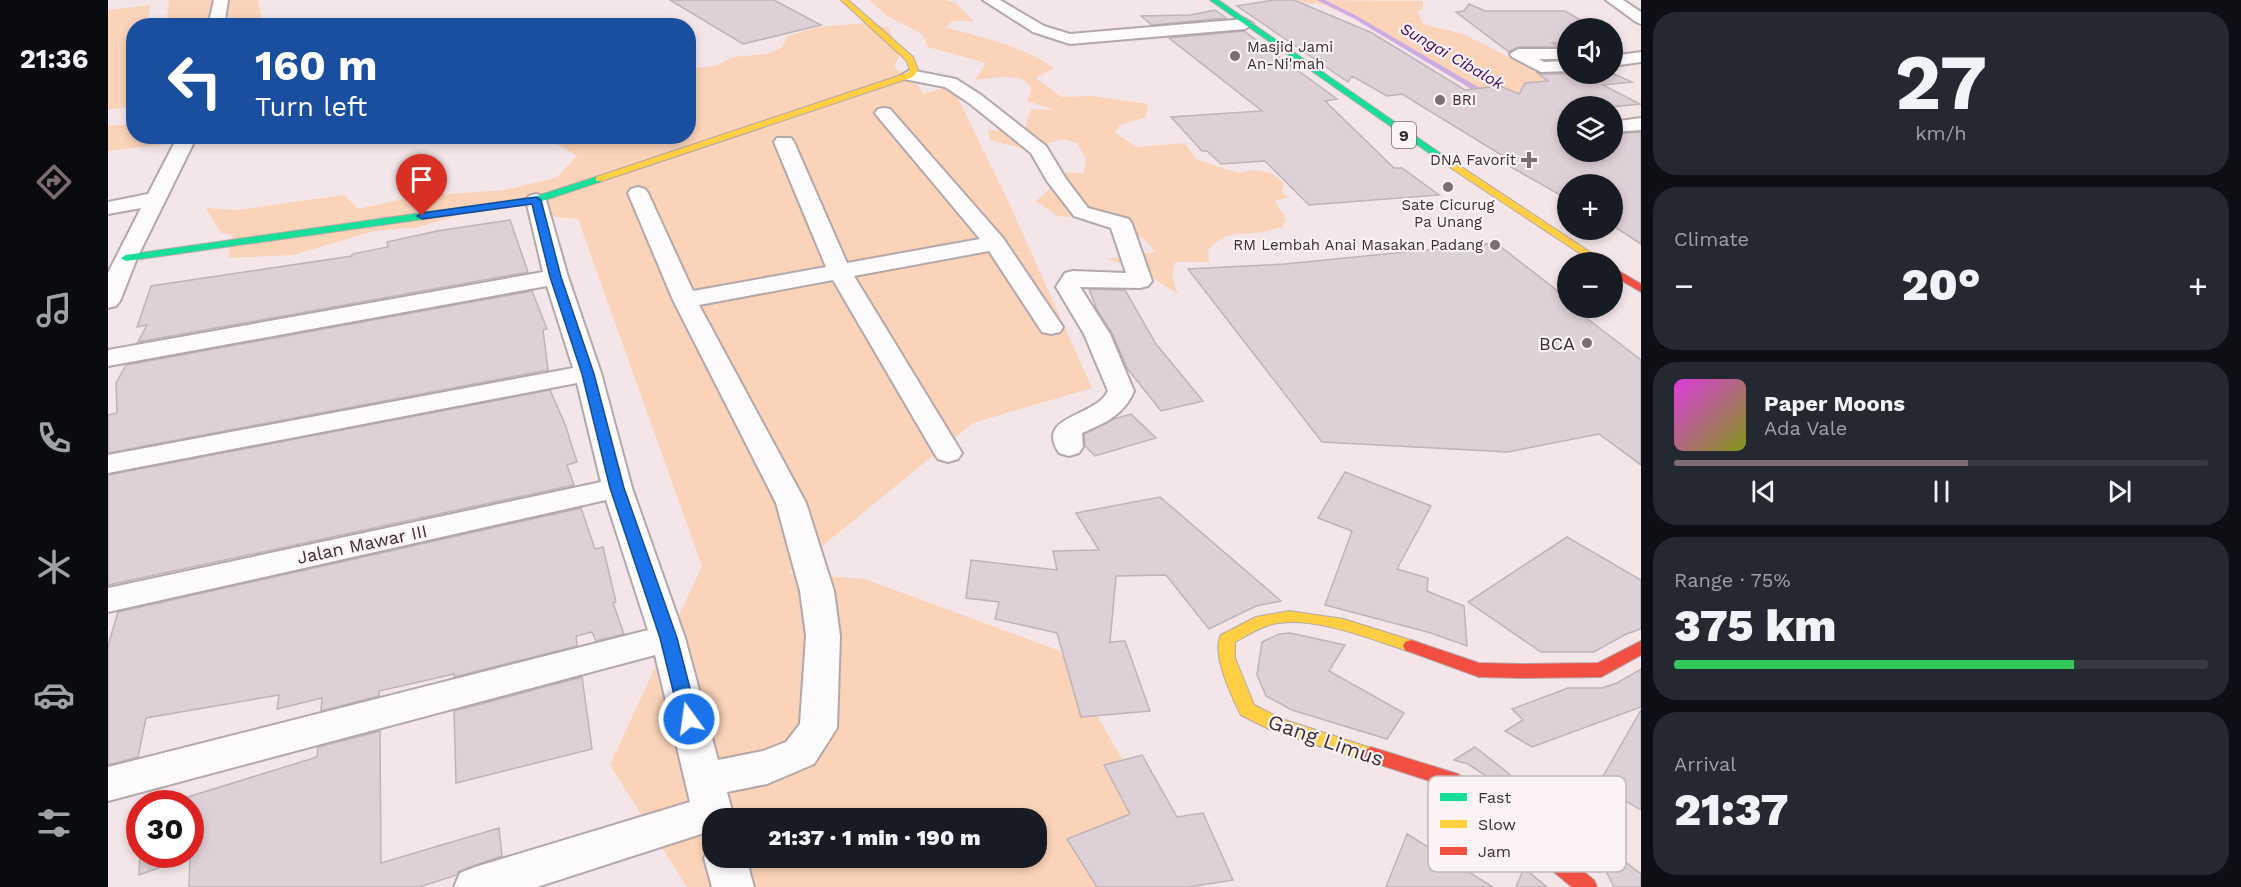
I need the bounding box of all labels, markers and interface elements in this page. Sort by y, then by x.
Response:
map controls [1557,18,1623,318]
button: sound [1557,18,1623,84]
water label: Sungai Cibalok [1397,19,1508,94]
text: 27 [1895,36,1987,128]
place label: Masjid Jami An-Ni'mah [1247,38,1333,73]
text: 160 m [255,41,378,90]
icon: left [156,42,234,120]
text: 21:36 [20,43,88,75]
marker: Masjid Jami An-Ni'mah [1228,49,1242,63]
text: Turn left [255,91,367,123]
place label: BRI [1452,91,1476,109]
marker: BRI [1433,93,1447,107]
button: layers [1557,96,1623,162]
text: km/h [1915,121,1967,145]
road number: 9 [1392,122,1416,148]
place label: DNA Favorit [1430,151,1517,169]
marker: DNA Favorit [1520,151,1538,169]
pin [396,154,447,216]
icon: directions [33,161,75,203]
icon: arrive [405,163,438,196]
button: + [1557,174,1623,240]
marker: Sate Cicurug Pa Unang [1441,180,1455,194]
place label: Sate Cicurug Pa Unang [1401,196,1495,231]
text: Climate [1674,227,1749,251]
place label: RM Lembah Anai Masakan Padang [1233,236,1483,254]
marker: RM Lembah Anai Masakan Padang [1488,238,1502,252]
button: − [1557,252,1623,318]
text: 20° [1901,258,1981,311]
text: − [1674,266,1694,305]
text: + [2188,266,2208,305]
icon: music [33,289,75,331]
place label: BCA [1539,333,1575,354]
marker: BCA [1580,336,1594,350]
text: Paper Moons [1764,391,1905,416]
text: Ada Vale [1764,416,1847,440]
icon: phone [33,417,75,459]
icon: previous [1747,475,1780,508]
icon: pause [1925,475,1958,508]
icon: next [2103,475,2136,508]
street label: Jalan Mawar III [295,520,429,568]
icon: climate [33,546,75,588]
text: Range · 75% [1674,568,1791,592]
text: 375 km [1674,599,1836,652]
icon: car [33,674,75,716]
position arrow [657,687,721,751]
street label: Gang Limus [1265,709,1387,771]
text: Arrival [1674,752,1736,776]
legend [1428,776,1626,872]
text: 21:37 [1674,783,1789,836]
text: Fast [1478,788,1511,807]
speed limit sign: 30 [126,790,204,868]
icon: filters [33,802,75,844]
text: Slow [1478,815,1516,834]
text: 21:37 · 1 min · 190 m [768,825,981,850]
text: Jam [1478,842,1511,861]

